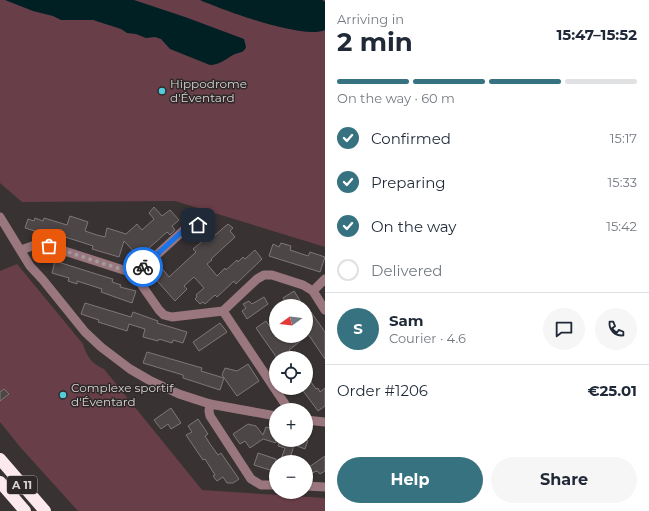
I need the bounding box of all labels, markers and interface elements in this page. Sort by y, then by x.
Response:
text: Arriving in [337,11,404,27]
text: 15:47–15:52 [556,25,637,44]
text: 2 min [337,26,413,58]
place label: Hippodrome d'Éventard [170,76,247,105]
marker: Hippodrome d'Éventard [157,86,167,96]
text: On the way · 60 m [337,90,455,106]
icon: check [337,127,359,149]
text: Confirmed [371,129,451,148]
text: 15:17 [610,130,637,146]
icon: check [337,171,359,193]
text: Preparing [371,173,446,192]
text: 15:33 [608,174,637,190]
pin [181,208,215,242]
icon: home [187,214,209,236]
icon: check [337,215,359,237]
text: On the way [371,217,456,236]
text: 15:42 [606,218,637,234]
pin [32,229,66,263]
icon: bag [38,235,60,257]
courier [123,247,163,287]
icon: bike [132,256,154,278]
text: Delivered [371,261,443,280]
north arrow [269,299,313,343]
map controls [269,299,313,499]
button: chat [543,308,585,350]
button: phone [595,308,637,350]
text: Sam [389,311,424,330]
text: S [353,319,363,338]
text: Courier · 4.6 [389,330,466,346]
button: locate [269,351,313,395]
place label: Complexe sportif d'Éventard [71,380,174,409]
text: Order #1206 [337,381,428,400]
text: €25.01 [587,381,637,400]
marker: Complexe sportif d'Éventard [58,390,68,400]
button: + [269,403,313,447]
button: − [269,455,313,499]
button: Help [337,457,483,503]
button: Share [491,457,637,503]
road number: A 11 [7,476,37,494]

